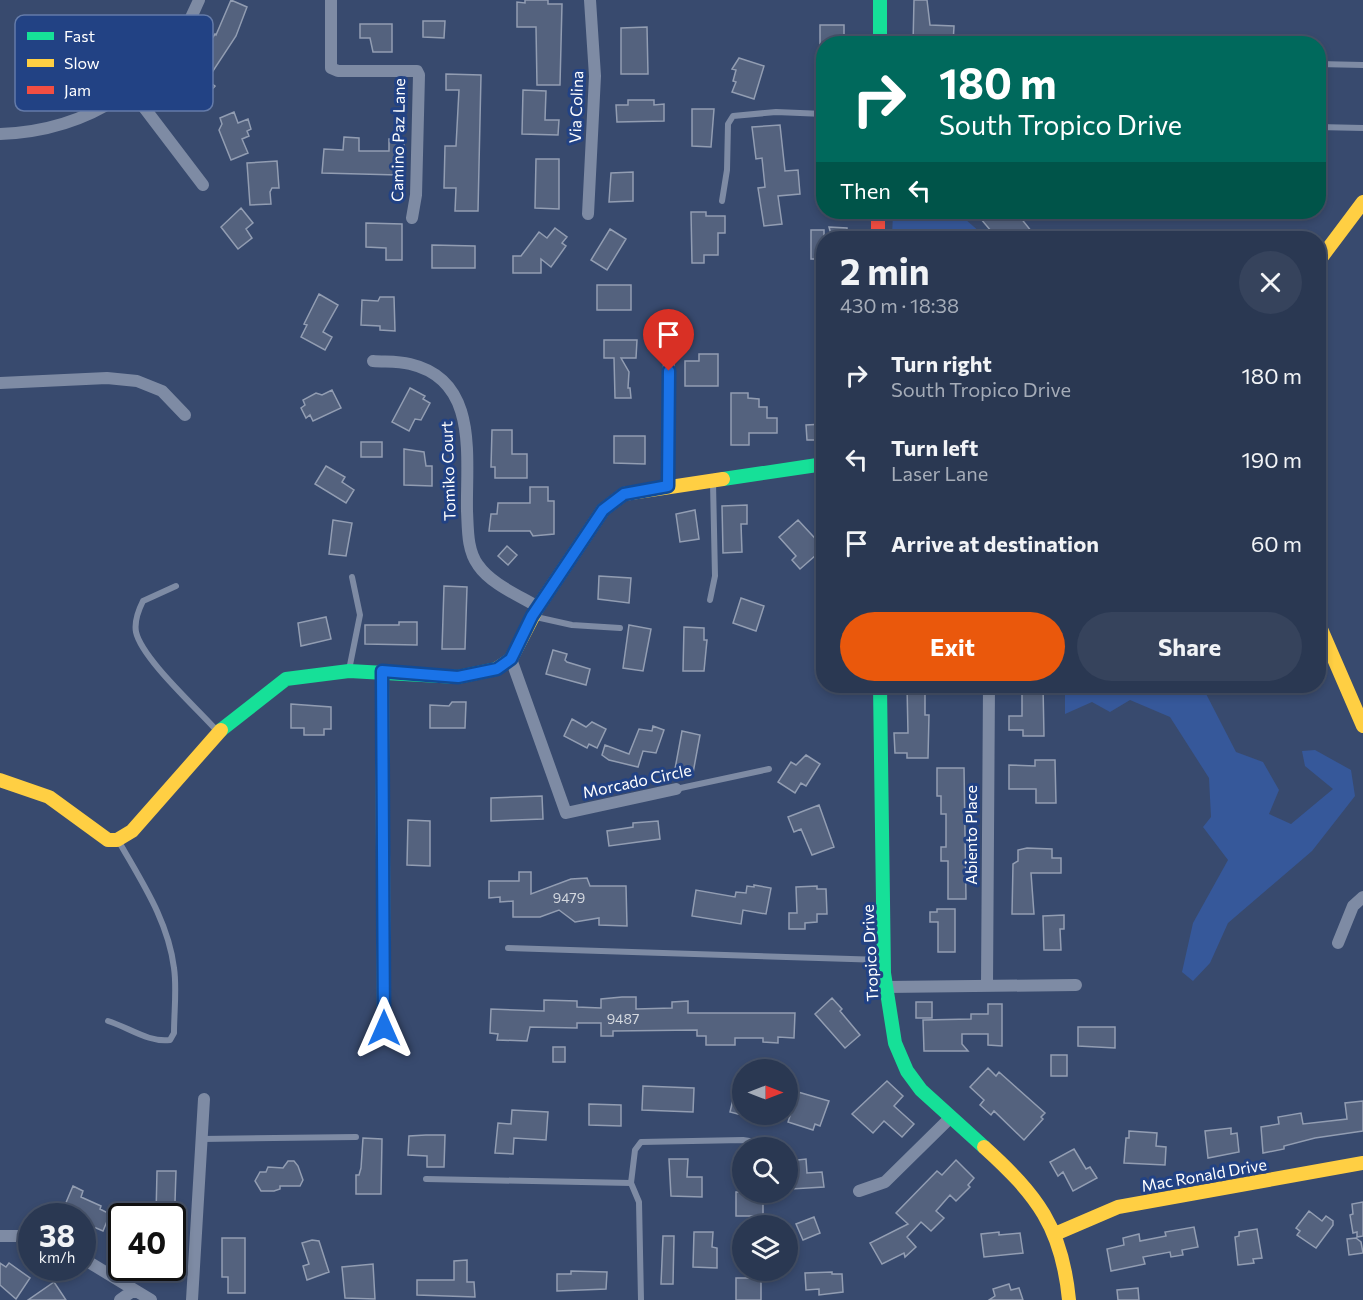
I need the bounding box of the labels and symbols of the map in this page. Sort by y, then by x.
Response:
legend [15,15,213,111]
text: Fast [64,26,95,45]
text: Slow [64,53,100,72]
street label: Via Colina [565,70,586,144]
street label: Camino Paz Lane [387,78,408,202]
text: Jam [64,80,91,99]
pin [643,309,694,371]
street label: Tomiko Court [436,420,459,521]
street label: Morcado Circle [581,760,693,801]
street label: Abiento Place [961,785,980,885]
house number: 9479 [553,889,585,906]
street label: Tropico Drive [857,904,882,1002]
position arrow [352,996,416,1060]
house number: 9487 [607,1010,639,1027]
north arrow [732,1059,798,1125]
street label: Mac Ronald Drive [1140,1154,1268,1195]
speed limit sign: 40 [108,1203,186,1281]

